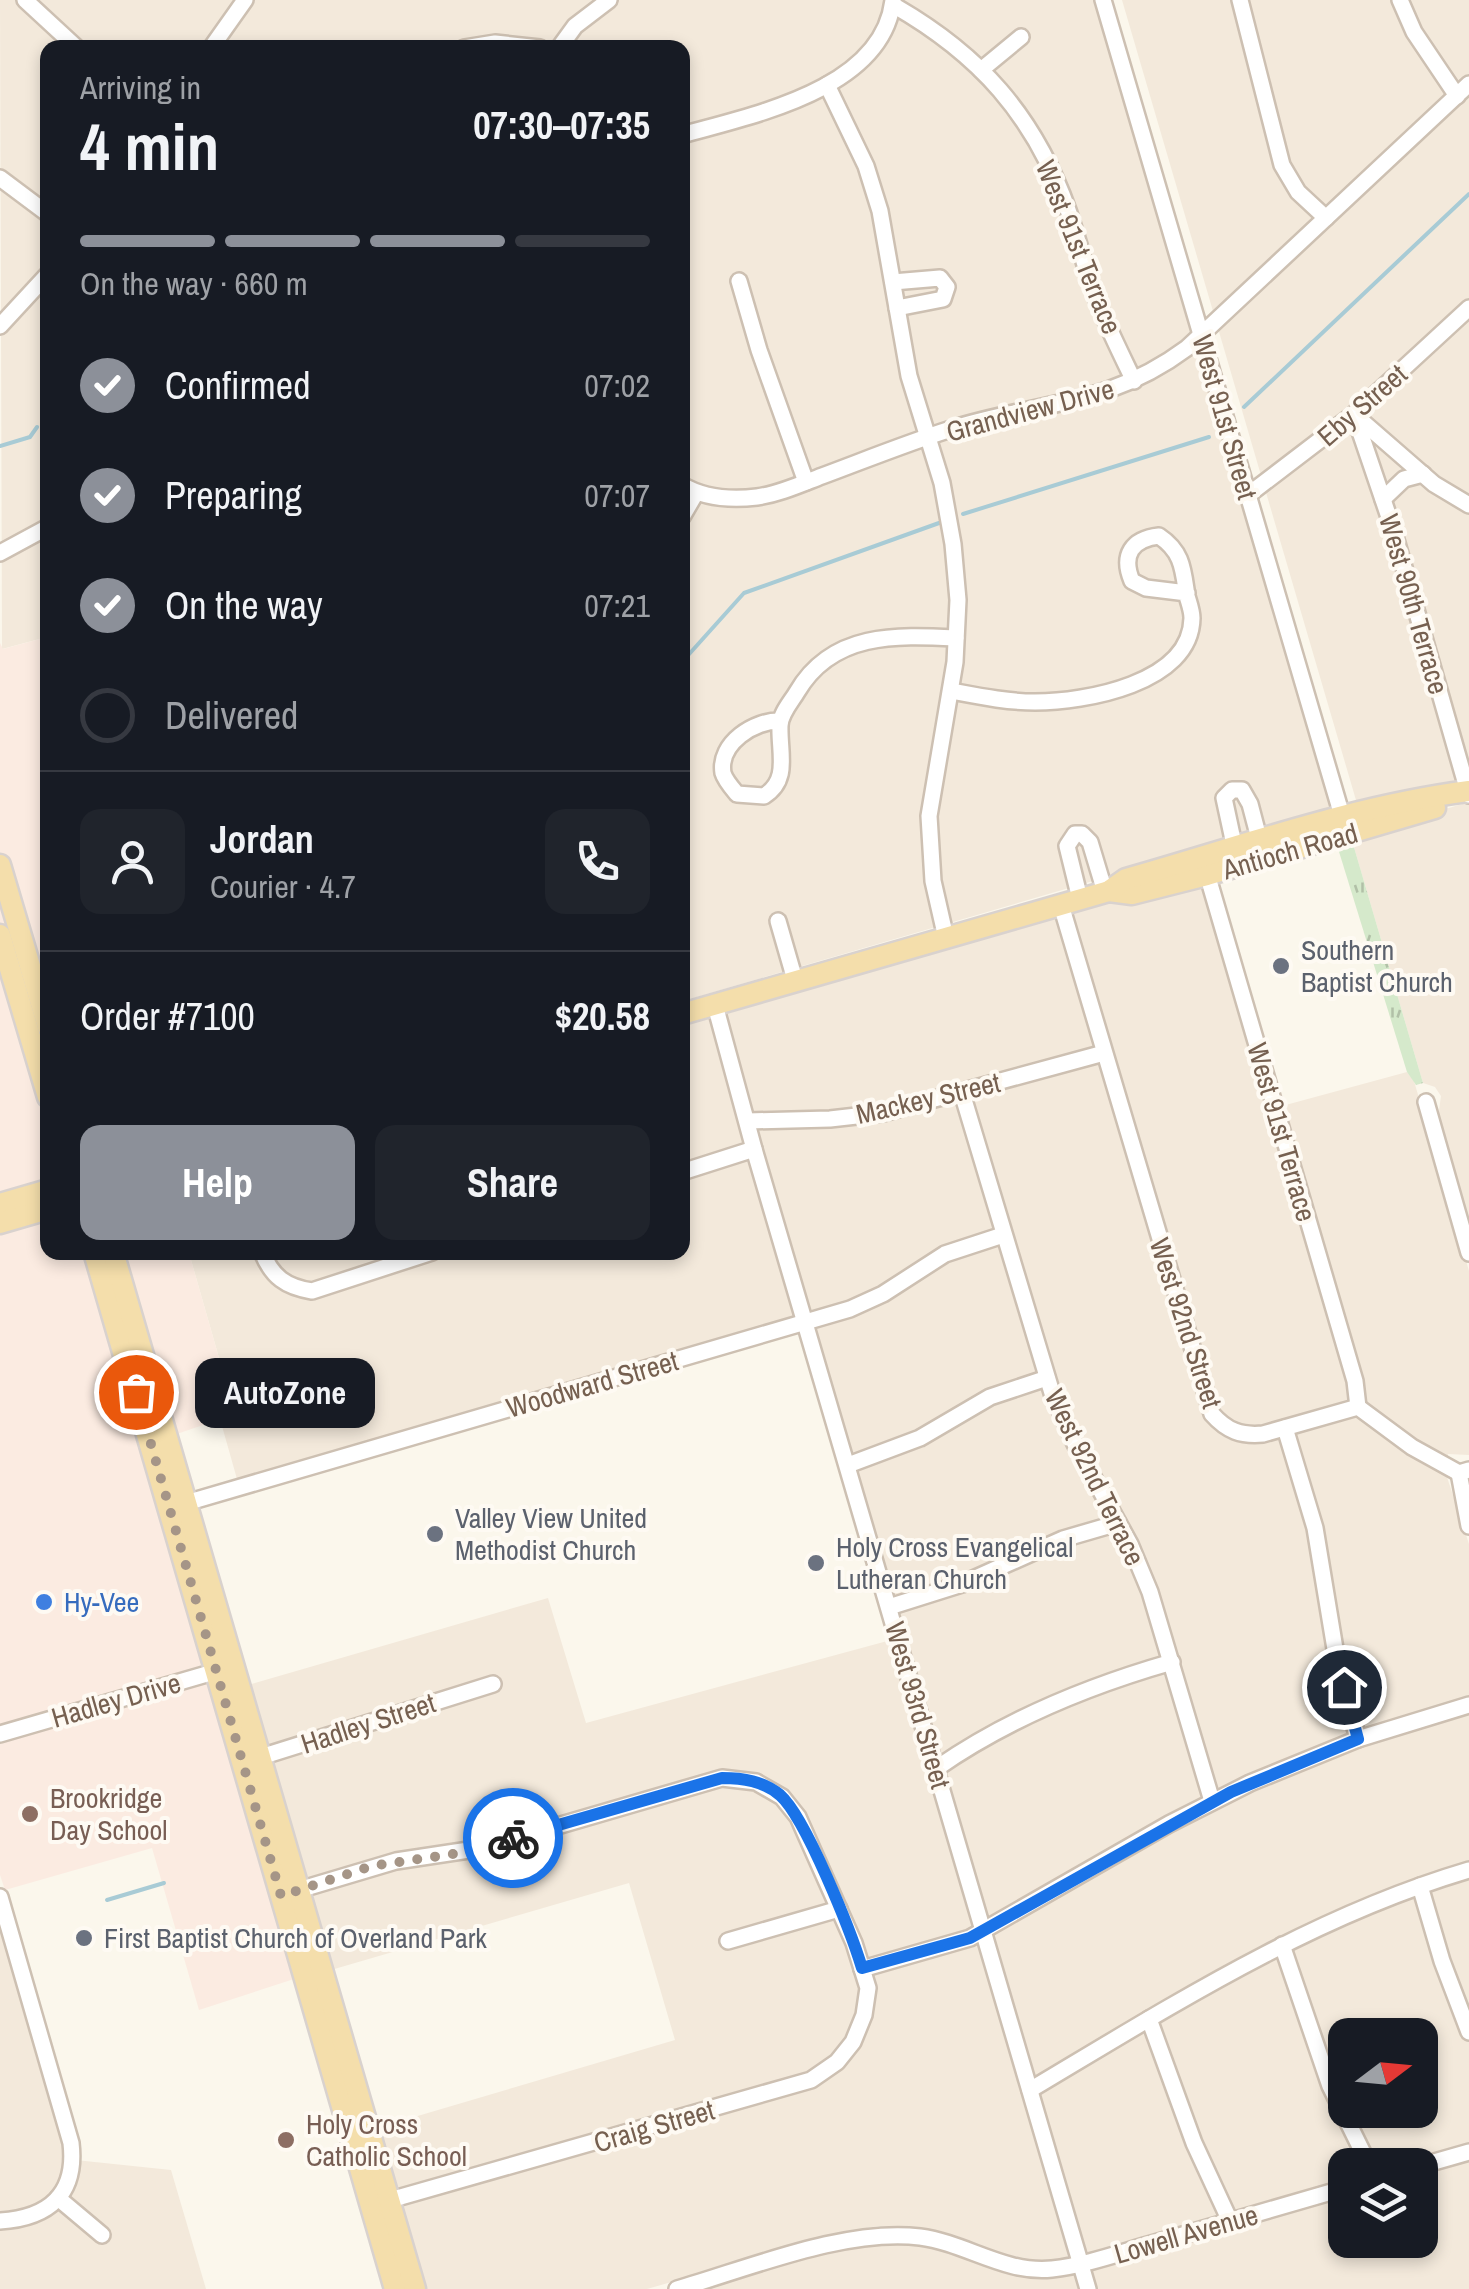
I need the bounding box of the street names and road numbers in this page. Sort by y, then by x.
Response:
street label: West 91st Terrace [1027,154,1131,340]
street label: West 91st Street [1183,330,1267,504]
street label: Eby Street [1309,355,1415,455]
street label: Grandview Drive [942,369,1118,451]
street label: West 90th Terrace [1370,510,1458,698]
street label: Antioch Road [1217,814,1362,889]
street label: West 91st Terrace [1238,1038,1326,1226]
street label: Mackey Street [852,1063,1004,1133]
street label: West 92nd Street [1141,1233,1231,1413]
street label: Woodward Street [502,1341,682,1427]
street label: West 92nd Terrace [1036,1382,1154,1572]
street label: West 93rd Street [876,1617,960,1793]
street label: Hadley Drive [47,1663,185,1737]
street label: Hadley Street [296,1683,440,1763]
street label: Craig Street [589,2091,719,2161]
street label: Lowell Avenue [1110,2195,1262,2273]

